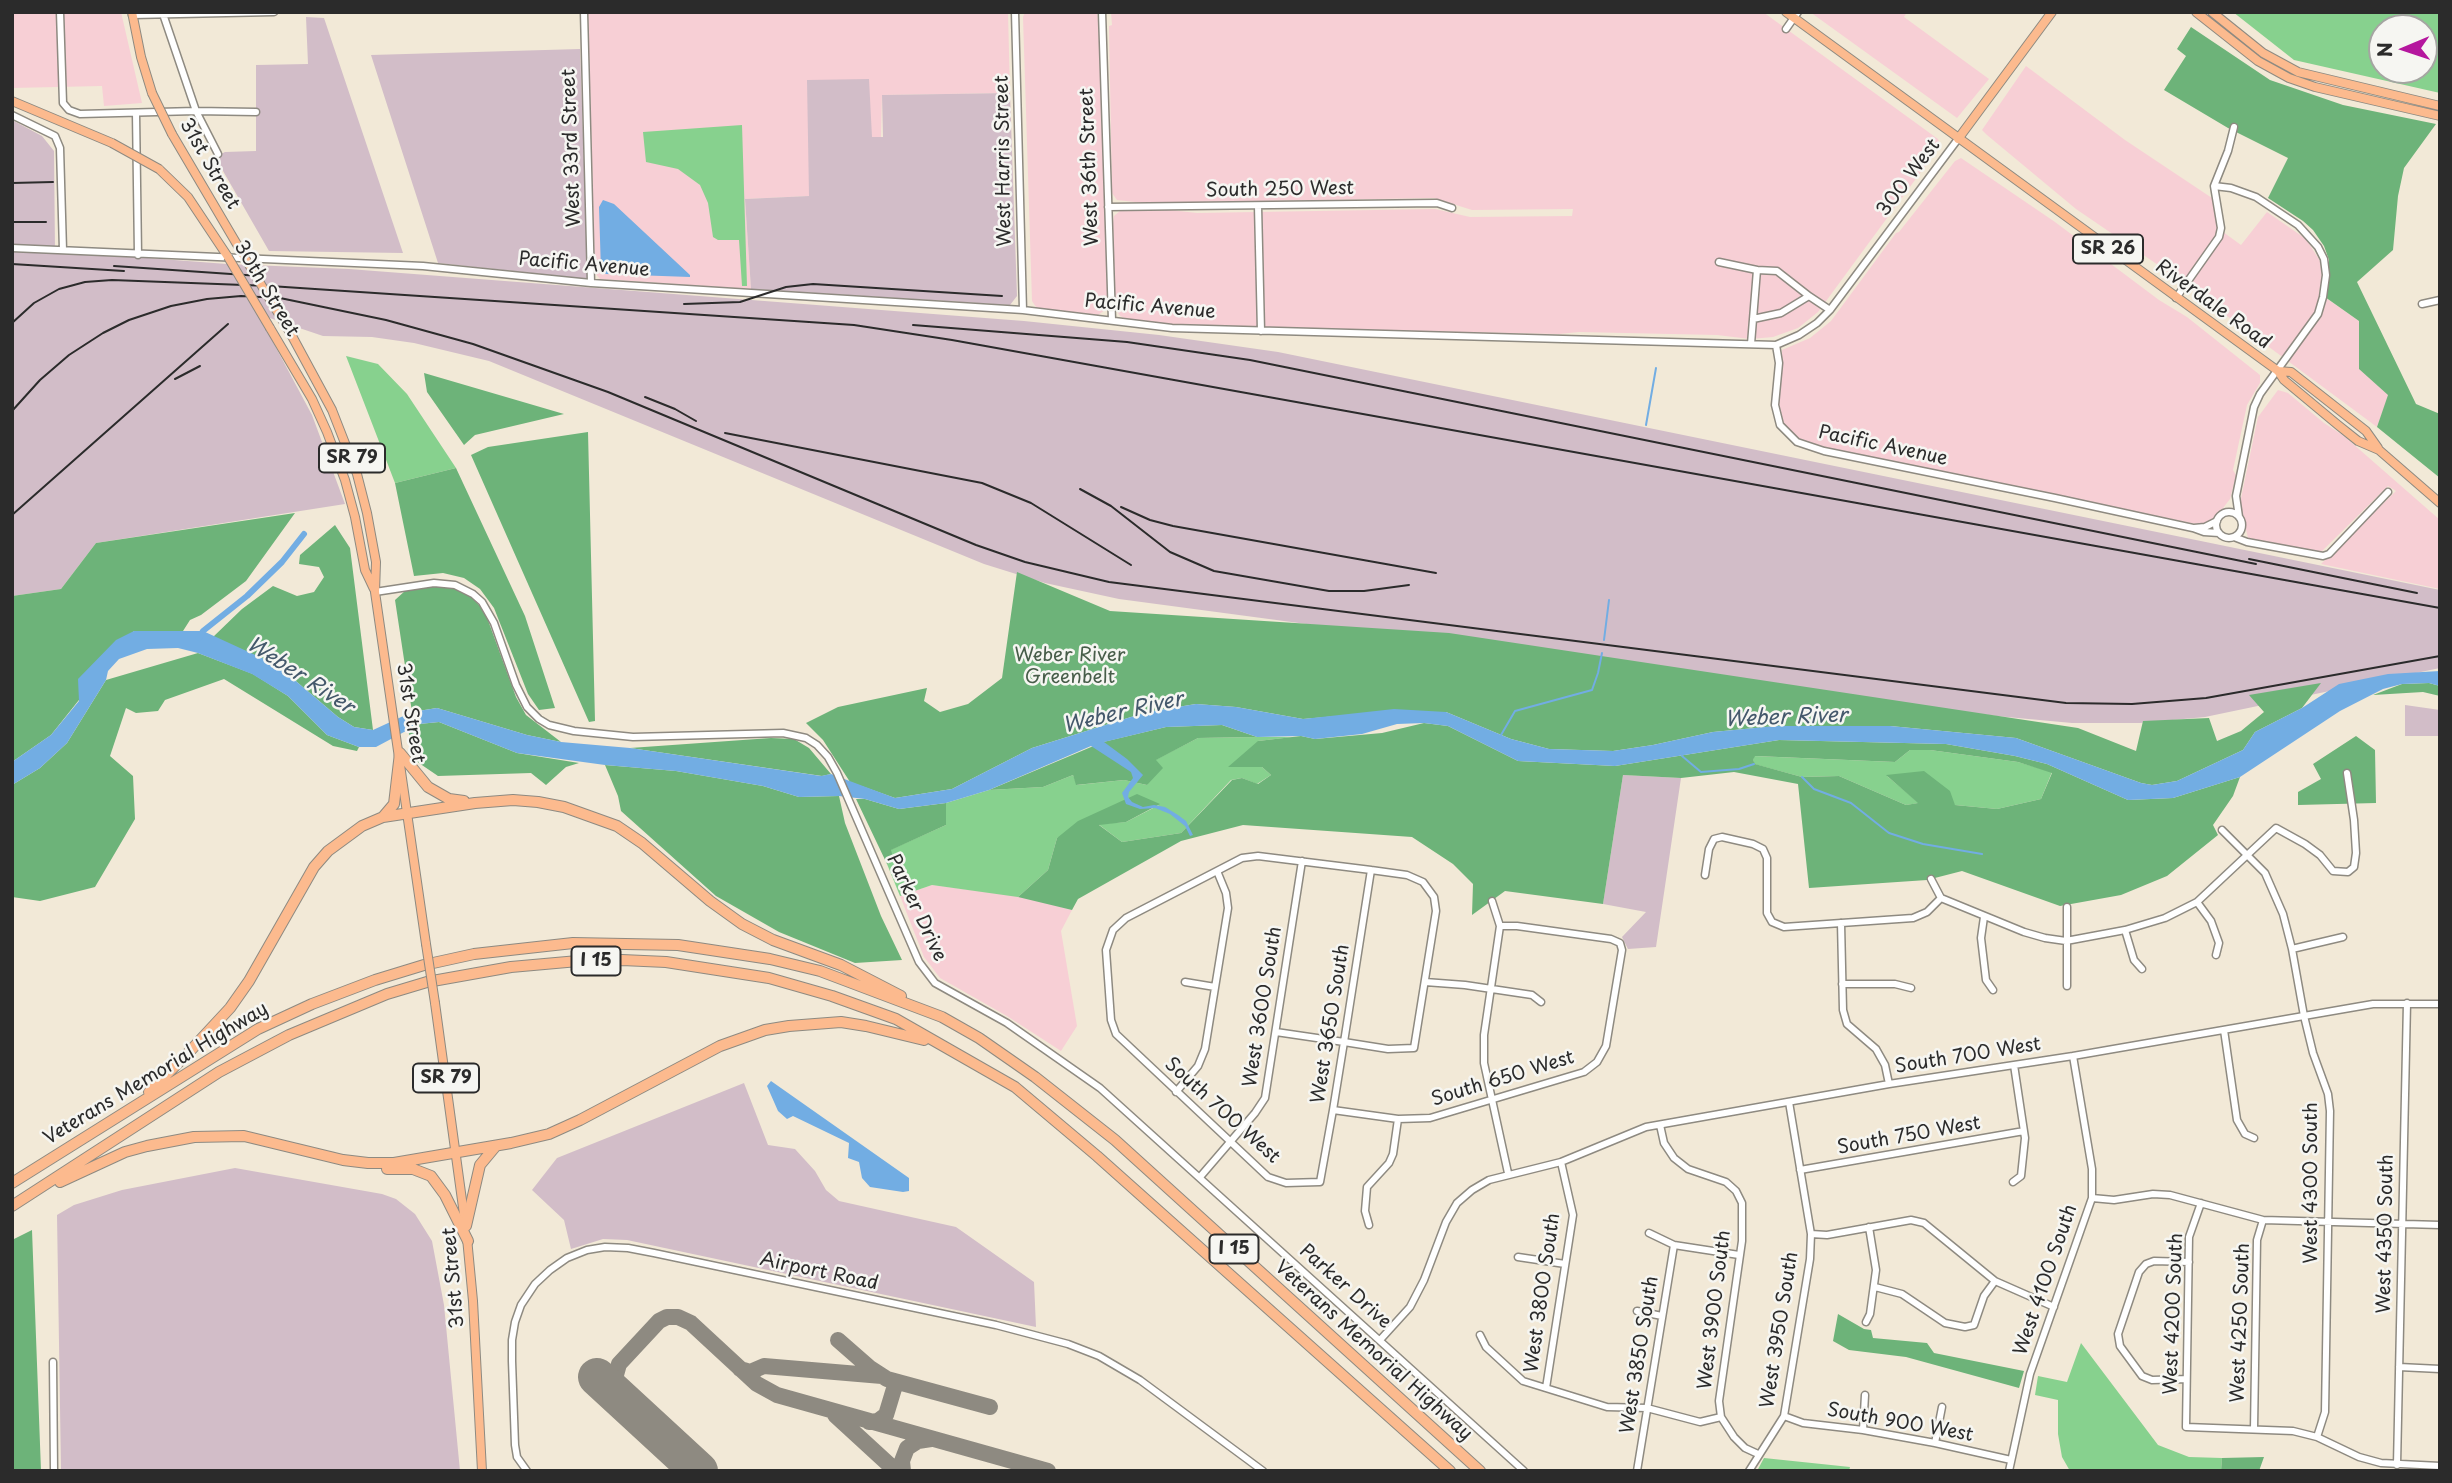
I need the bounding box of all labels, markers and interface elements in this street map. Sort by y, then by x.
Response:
north arrow [2368,14,2438,84]
text: N [2370,42,2398,58]
street label: West 33rd Street [558,68,586,228]
street label: West Harris Street [991,75,1017,247]
street label: West 36th Street [1076,87,1104,247]
street label: 31st Street [174,114,244,214]
street label: 300 West [1873,135,1945,221]
street label: South 250 West [1206,177,1354,203]
road number: SR 26 [2073,234,2143,264]
street label: 30th Street [228,237,304,341]
street label: Pacific Avenue [517,248,651,282]
street label: Riverdale Road [2151,255,2275,355]
street label: Pacific Avenue [1083,290,1217,324]
street label: Pacific Avenue [1816,421,1950,471]
road number: SR 79 [319,444,385,472]
water label: Weber River [242,632,358,720]
park label: Weber River Greenbelt [1015,645,1125,689]
street label: 31st Street [391,661,429,765]
water label: Weber River [1060,687,1186,739]
water label: Weber River [1724,703,1848,733]
street label: Parker Drive [881,851,951,965]
street label: West 3600 South [1239,925,1287,1089]
street label: West 3650 South [1307,943,1355,1105]
road number: I 15 [572,946,620,976]
street label: Veterans Memorial Highway [40,998,272,1150]
street label: South 700 West [1893,1033,2043,1079]
street label: South 650 West [1429,1046,1577,1112]
street label: South 700 West [1160,1053,1284,1169]
road number: SR 79 [413,1064,479,1092]
street label: West 4300 South [2301,1102,2323,1264]
street label: South 750 West [1836,1112,1982,1160]
street label: West 4350 South [2373,1154,2399,1314]
street label: West 4100 South [2009,1202,2083,1358]
street label: West 3800 South [1520,1212,1566,1374]
street label: 31st Street [438,1227,470,1329]
street label: West 3900 South [1694,1229,1736,1391]
street label: West 4200 South [2160,1233,2188,1395]
road number: I 15 [1210,1234,1258,1264]
street label: Parker Drive [1294,1240,1396,1334]
street label: West 4250 South [2227,1243,2255,1403]
street label: Airport Road [758,1248,880,1296]
street label: West 3950 South [1756,1250,1804,1410]
street label: Veterans Memorial Highway [1270,1256,1476,1446]
street label: West 3850 South [1616,1275,1664,1435]
street label: South 900 West [1825,1399,1975,1447]

